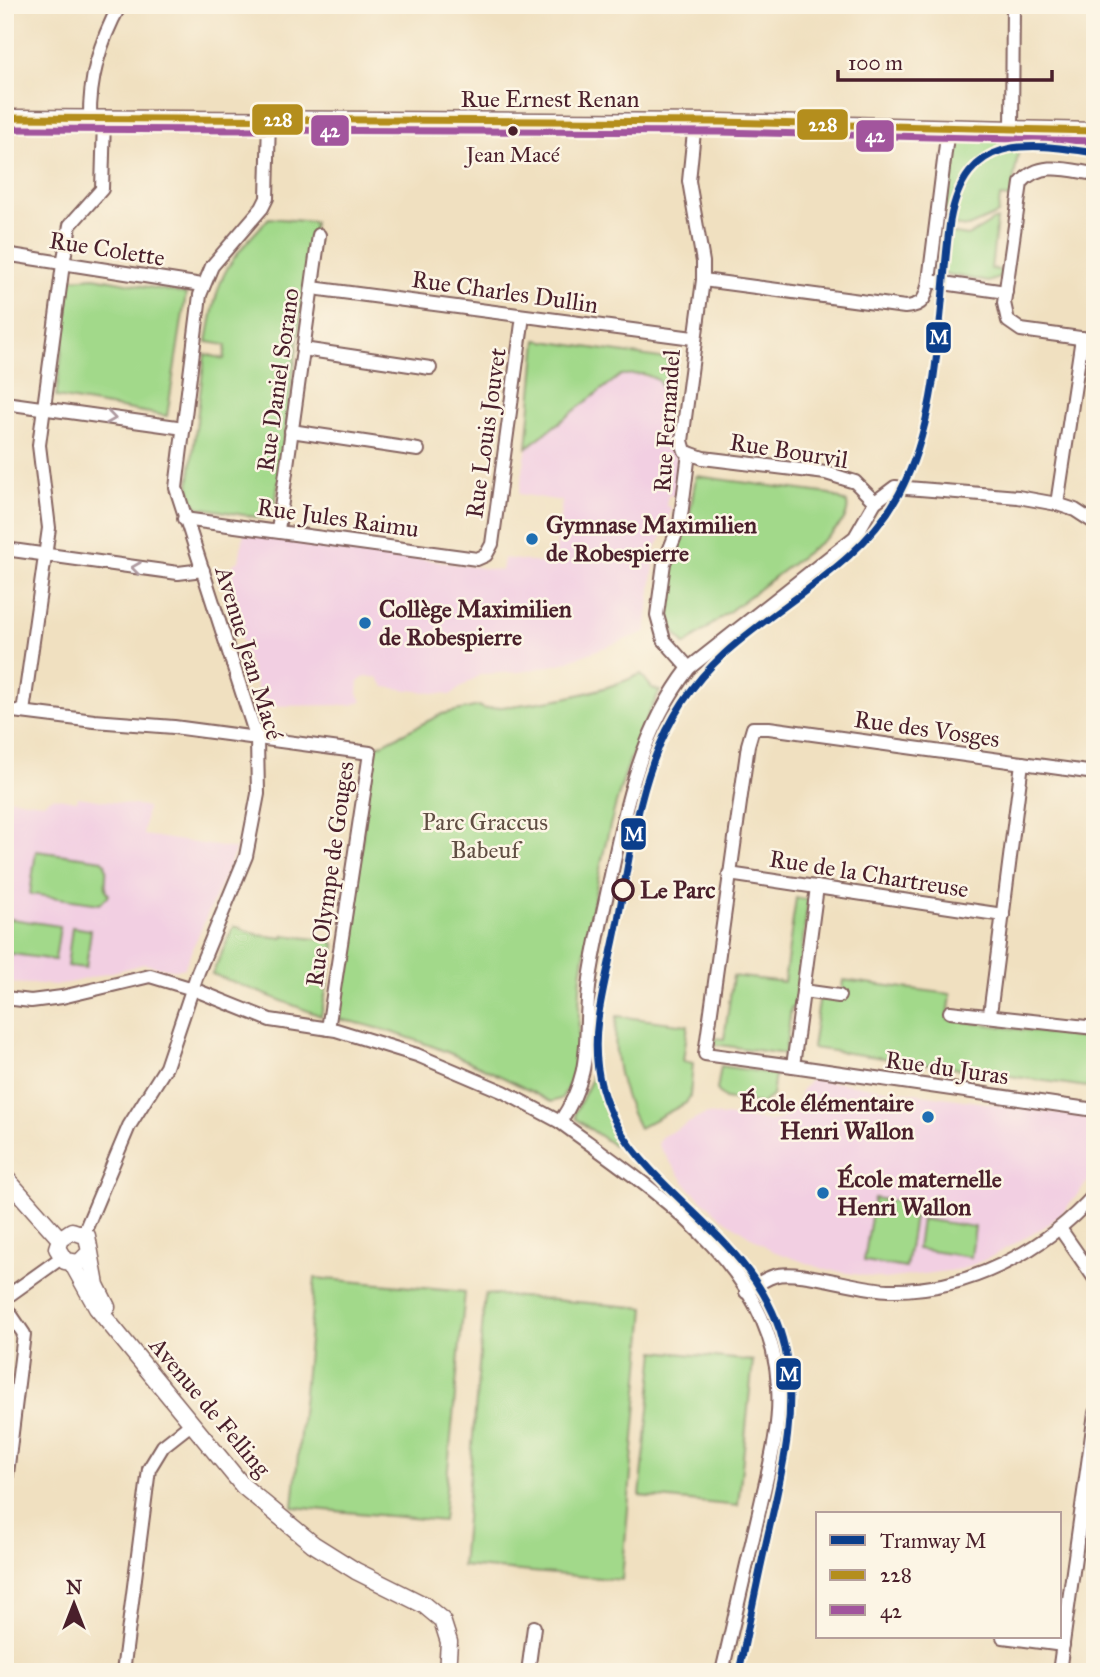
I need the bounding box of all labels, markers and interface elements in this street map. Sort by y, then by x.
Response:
scale bar [838,38,1051,82]
text: 100 m [848,50,903,76]
street label: Rue Ernest Renan [460,84,640,114]
line badge: 228 [251,103,304,136]
text: 228 [264,108,292,131]
line badge: 228 [796,108,849,141]
text: 228 [809,113,837,136]
line badge: 42 [310,114,350,147]
text: 42 [320,119,341,143]
line badge: 42 [855,119,895,153]
marker: Jean Macé [506,124,520,138]
text: 42 [865,124,886,148]
place label: Jean Macé [464,141,561,168]
street label: Rue Colette [47,225,167,273]
street label: Rue Charles Dullin [410,264,600,320]
street label: Rue Daniel Sorano [250,286,306,474]
line badge: M [925,321,952,354]
text: M [929,326,949,349]
street label: Rue Louis Jouvet [459,345,513,520]
street label: Rue Fernandel [647,348,687,494]
one-way arrow [105,411,117,426]
street label: Rue Bourvil [728,427,851,475]
street label: Rue Jules Raimu [255,492,421,544]
place label: Gymnase Maximilien de Robespierre [546,510,757,568]
marker: Gymnase Maximilien de Robespierre [524,531,540,547]
one-way arrow [130,560,141,575]
street label: Avenue Jean Macé [208,562,290,743]
place label: Collège Maximilien de Robespierre [379,594,572,652]
marker: Collège Maximilien de Robespierre [357,615,373,631]
street label: Rue des Vosges [852,704,1002,754]
street label: Rue Olympe de Gouges [299,759,361,989]
park label: Parc Graccus Babeuf [422,807,548,865]
line badge: M [620,817,647,851]
text: M [624,823,644,846]
street label: Rue de la Chartreuse [767,843,971,905]
place label: Le Parc [640,875,715,905]
marker: Le Parc [612,879,634,901]
street label: Rue du Juras [883,1044,1011,1092]
place label: École élémentaire Henri Wallon [740,1087,914,1146]
marker: École élémentaire Henri Wallon [920,1109,936,1125]
place label: École maternelle Henri Wallon [837,1163,1002,1222]
marker: École maternelle Henri Wallon [815,1185,831,1201]
street label: Avenue de Felling [142,1330,278,1484]
line badge: M [775,1357,802,1391]
text: M [779,1363,799,1386]
legend [816,1512,1062,1638]
text: Tramway M [880,1528,986,1554]
text: 228 [880,1562,912,1588]
north arrow [38,1568,108,1638]
text: N [66,1576,82,1599]
text: 42 [880,1598,903,1624]

